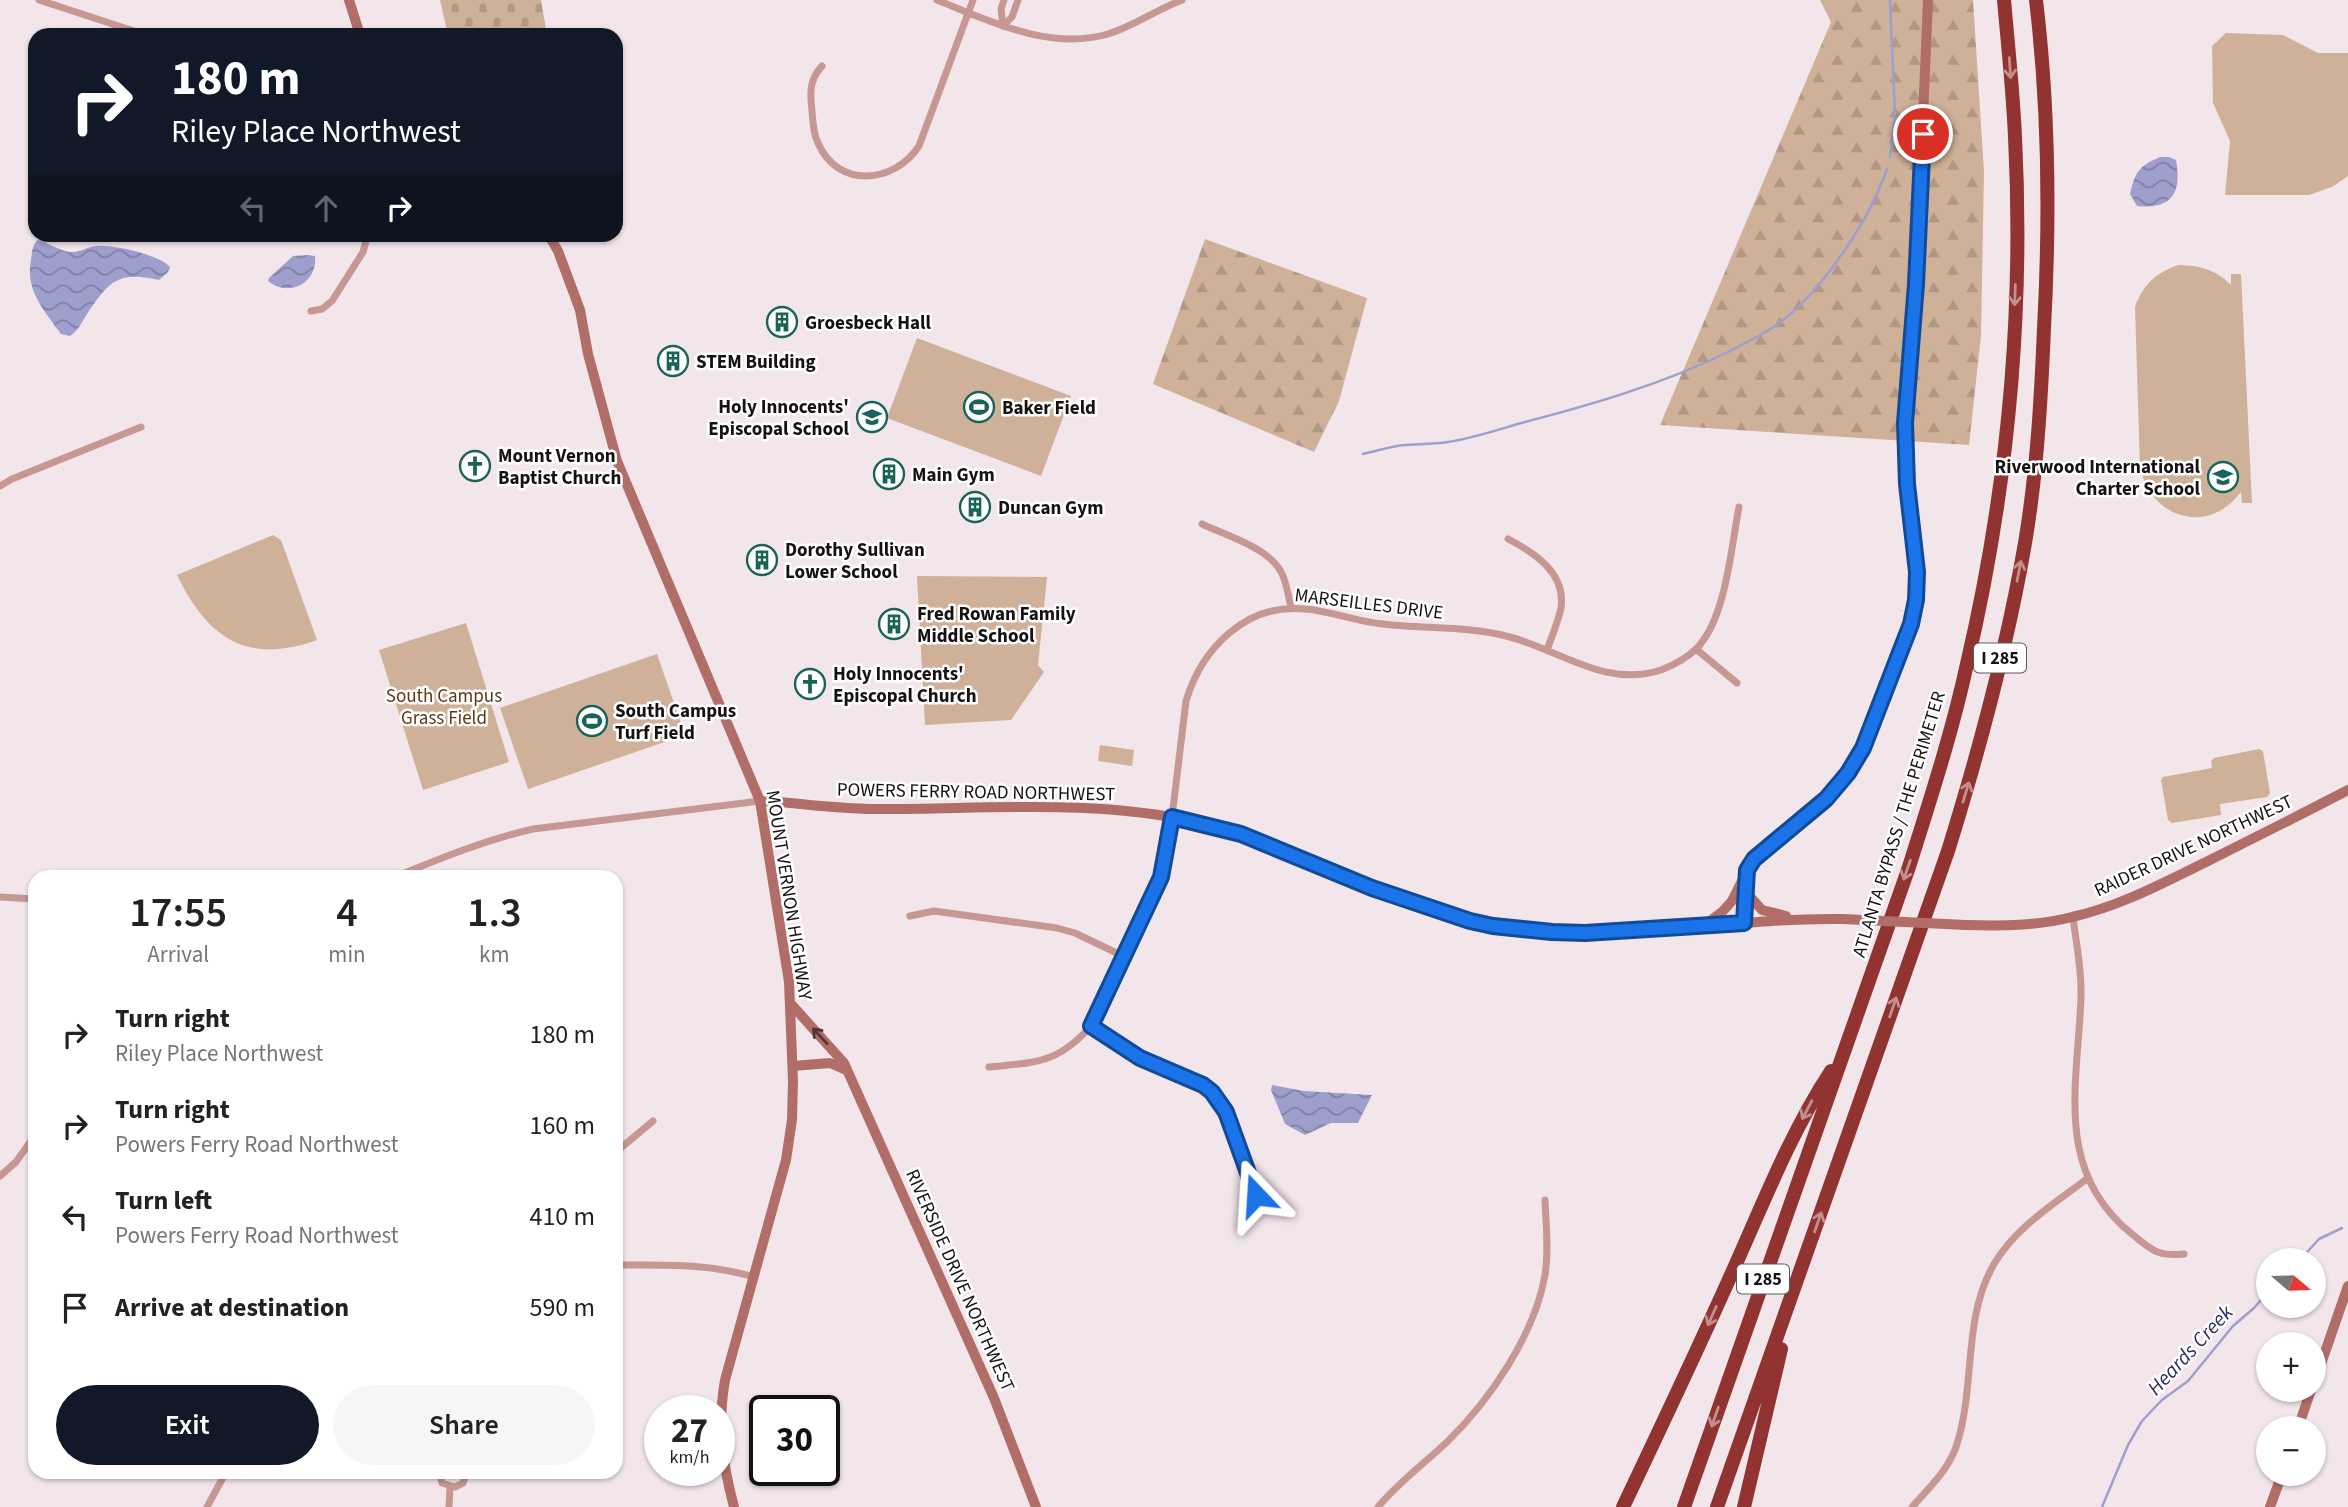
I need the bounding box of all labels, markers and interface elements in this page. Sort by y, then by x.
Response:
text: 180 m [171,44,300,114]
icon: right [56,56,147,147]
one-way arrow [2004,56,2017,79]
pin [1893,104,1953,164]
text: Riley Place Northwest [171,109,461,155]
icon: arrive [1904,115,1942,153]
icon: left [234,189,272,227]
icon: ahead [307,189,345,227]
icon: right [380,189,418,227]
one-way arrow [2009,284,2022,307]
building icon: Groesbeck Hall [765,305,799,339]
place label: Groesbeck Hall [805,310,931,337]
building icon: STEM Building [656,344,690,378]
place label: STEM Building [696,349,816,376]
sports icon: Baker Field [962,390,996,424]
place label: Holy Innocents' Episcopal School [708,394,850,443]
place label: Baker Field [1002,395,1096,422]
school or university icon: Holy Innocents' Episcopal School [855,400,889,434]
place label: Mount Vernon Baptist Church [498,443,621,492]
church icon: Mount Vernon Baptist Church [458,449,492,483]
place label: Riverwood International Charter School [1995,454,2201,503]
building icon: Main Gym [872,457,906,491]
school or university icon: Riverwood International Charter School [2206,460,2240,494]
place label: Main Gym [912,462,995,489]
building icon: Duncan Gym [958,490,992,524]
place label: Duncan Gym [998,495,1103,522]
place label: Dorothy Sullivan Lower School [785,537,925,586]
building icon: Dorothy Sullivan Lower School [745,543,779,577]
one-way arrow [2013,560,2027,583]
street label: MARSEILLES DRIVE [1293,582,1445,627]
place label: Fred Rowan Family Middle School [917,601,1076,650]
building icon: Fred Rowan Family Middle School [877,607,911,641]
road number: I 285 [1974,644,2026,672]
place label: Holy Innocents' Episcopal Church [833,661,977,710]
church icon: Holy Innocents' Episcopal Church [793,667,827,701]
park label: South Campus Grass Field [386,683,502,732]
street label: ATLANTA BYPASS / THE PERIMETER [1846,688,1953,961]
place label: South Campus Turf Field [615,698,736,747]
sports icon: South Campus Turf Field [575,704,609,738]
street label: POWERS FERRY ROAD NORTHWEST [837,777,1115,808]
one-way arrow [1961,781,1974,803]
street label: MOUNT VERNON HIGHWAY [759,788,819,1003]
street label: RAIDER DRIVE NORTHWEST [2090,788,2297,904]
one-way arrow [1900,859,1912,881]
text: 17:55 [129,883,227,943]
text: 4 [336,883,358,943]
text: 1.3 [467,883,522,943]
text: Arrival [147,938,209,971]
text: min [328,938,366,971]
text: km [479,938,510,971]
one-way arrow [1888,997,1900,1019]
text: Turn right [115,1000,230,1037]
icon: right [56,1016,94,1054]
text: 180 m [529,1016,595,1053]
one-way arrow [812,1028,829,1045]
text: Riley Place Northwest [115,1037,323,1070]
text: Turn right [115,1091,230,1128]
one-way arrow [1800,1099,1814,1119]
icon: right [56,1107,94,1145]
text: 160 m [529,1107,595,1144]
text: Powers Ferry Road Northwest [115,1128,399,1161]
position arrow [1219,1158,1293,1232]
street label: RIVERSIDE DRIVE NORTHWEST [898,1165,1021,1396]
text: Turn left [115,1182,212,1219]
icon: left [56,1198,94,1236]
text: 410 m [529,1198,595,1235]
one-way arrow [1813,1212,1825,1234]
text: Powers Ferry Road Northwest [115,1219,399,1252]
north arrow [2256,1248,2326,1318]
map controls [2256,1248,2326,1486]
road number: I 285 [1737,1264,1789,1294]
icon: arrive [56,1289,94,1327]
text: Arrive at destination [115,1289,349,1326]
text: 590 m [529,1289,595,1326]
water label: Heards Creek [2140,1297,2241,1402]
one-way arrow [1705,1305,1718,1326]
button: + [2256,1332,2326,1402]
button: Exit [56,1385,319,1465]
button: Share [333,1385,595,1465]
speed limit sign: 30 [749,1395,840,1486]
one-way arrow [1708,1405,1720,1427]
text: 27 [671,1406,708,1456]
button: − [2256,1416,2326,1486]
text: km/h [670,1445,709,1470]

